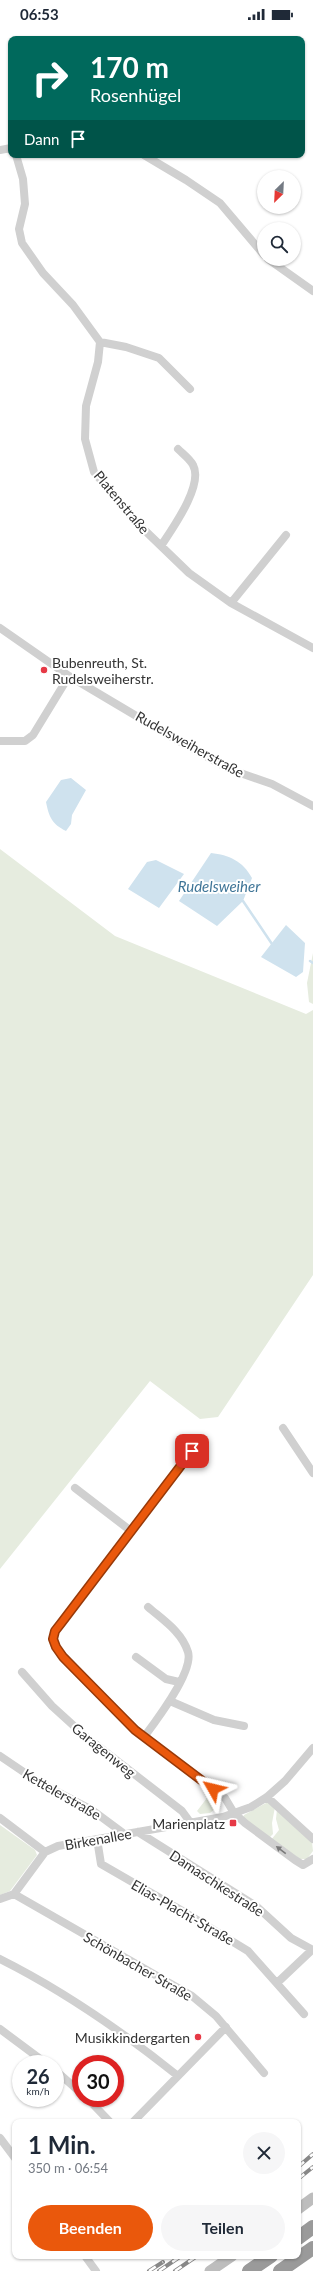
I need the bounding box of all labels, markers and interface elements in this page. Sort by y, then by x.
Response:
text: 06:53 [20,5,59,23]
text: 170 m [90,50,169,84]
icon: right [24,52,76,104]
text: Rosenhügel [90,84,181,106]
icon: arrive [67,128,89,150]
text: Dann [24,130,59,148]
north arrow [257,170,301,214]
map controls [257,170,301,266]
button: search [257,222,301,266]
street label: Platenstraße [91,467,153,537]
place label: Bubenreuth, St. Rudelsweiherstr. [52,654,154,687]
marker: Bubenreuth, St. Rudelsweiherstr. [39,665,49,675]
street label: Rudelsweiherstraße [133,707,247,781]
water label: Rudelsweiher [178,877,261,895]
pin [175,1434,209,1468]
icon: arrive [181,1440,203,1462]
street label: Garagenweg [69,1719,139,1781]
street label: Kettelerstraße [20,1765,104,1823]
position arrow [192,1768,234,1810]
place label: Marienplatz [152,1815,225,1832]
marker: Marienplatz [228,1818,238,1828]
street label: Birkenallee [63,1825,133,1853]
one-way arrow [275,1845,286,1854]
street label: Damaschkestraße [167,1846,267,1920]
street label: Elias-Placht-Straße [129,1876,237,1948]
street label: Schönbacher Straße [81,1928,195,2004]
place label: Musikkindergarten [75,2029,190,2046]
marker: Musikkindergarten [193,2032,203,2042]
speed limit sign: 30 [72,2055,124,2107]
text: 26 [26,2064,50,2088]
text: km/h [26,2085,50,2097]
text: 1 Min. [28,2130,96,2159]
button: close [243,2132,285,2174]
text: 350 m · 06:54 [28,2160,108,2176]
button: Beenden [28,2205,153,2251]
button: Teilen [161,2205,285,2251]

